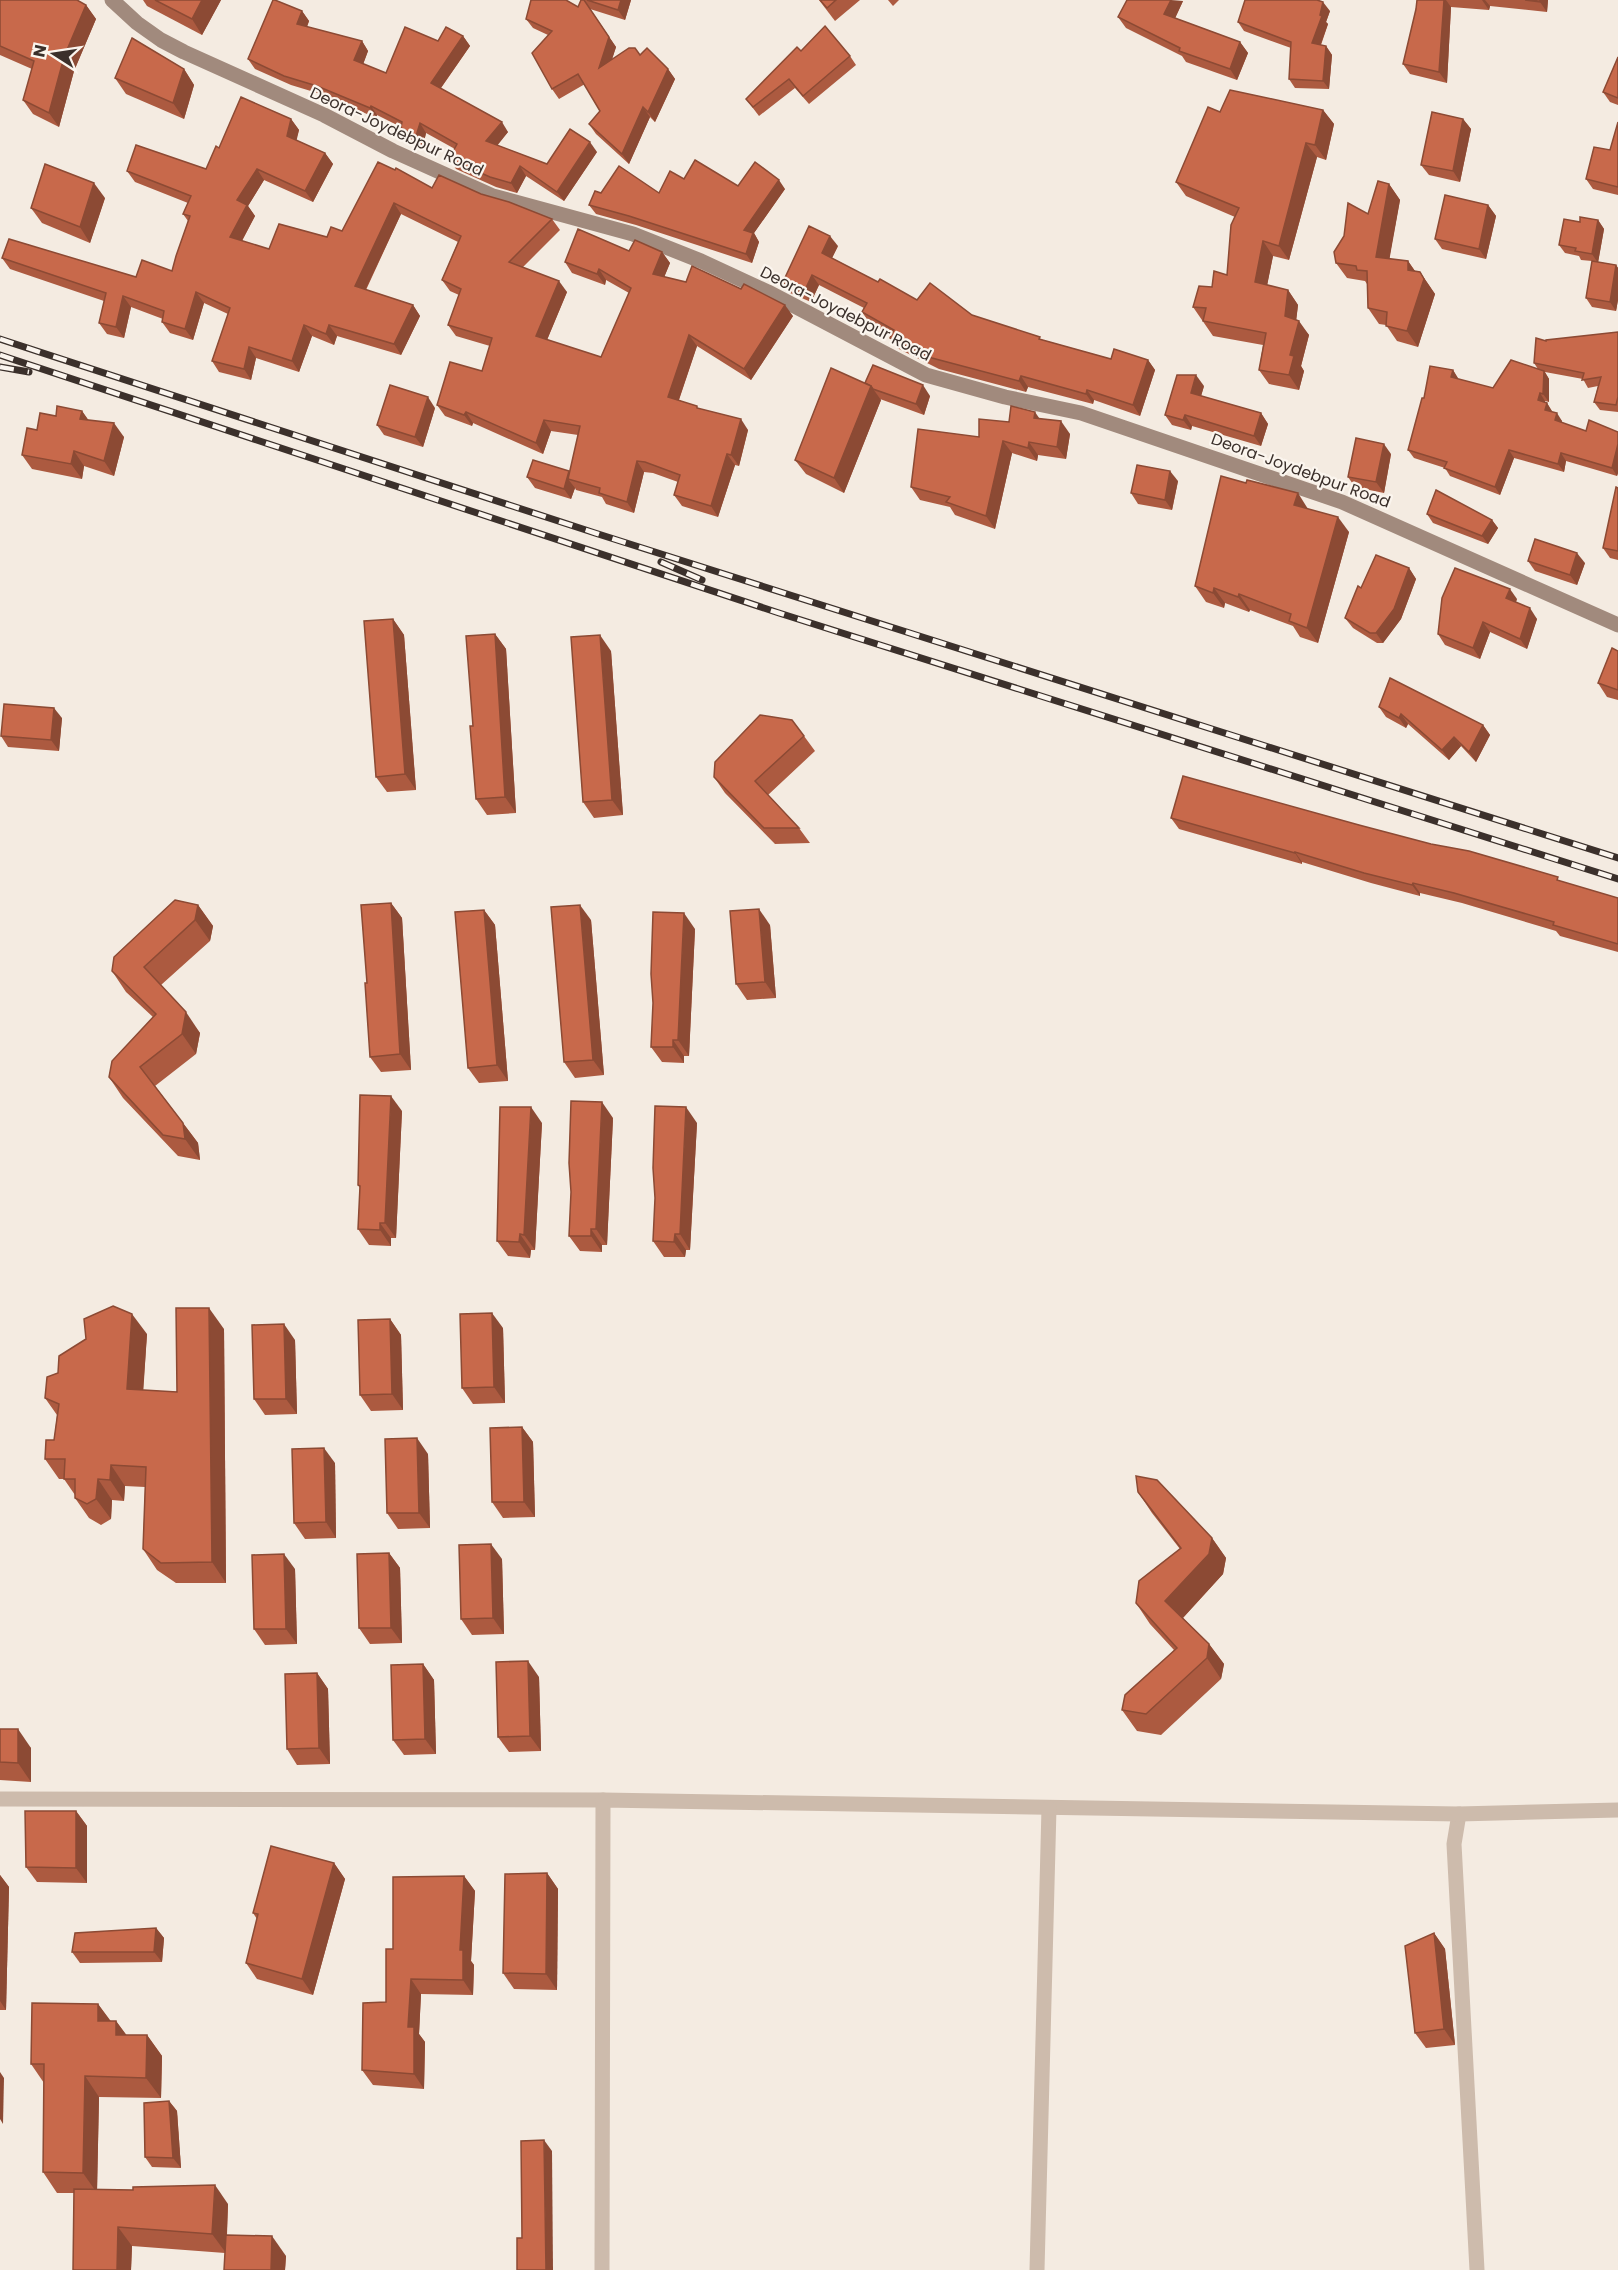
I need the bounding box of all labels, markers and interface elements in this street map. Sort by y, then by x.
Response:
north arrow [24,24,84,84]
text: N [27,43,52,59]
street label: Deora-Joydebpur Road [306,81,487,182]
street label: Deora-Joydebpur Road [756,260,935,367]
street label: Deora-Joydebpur Road [1208,427,1394,514]

